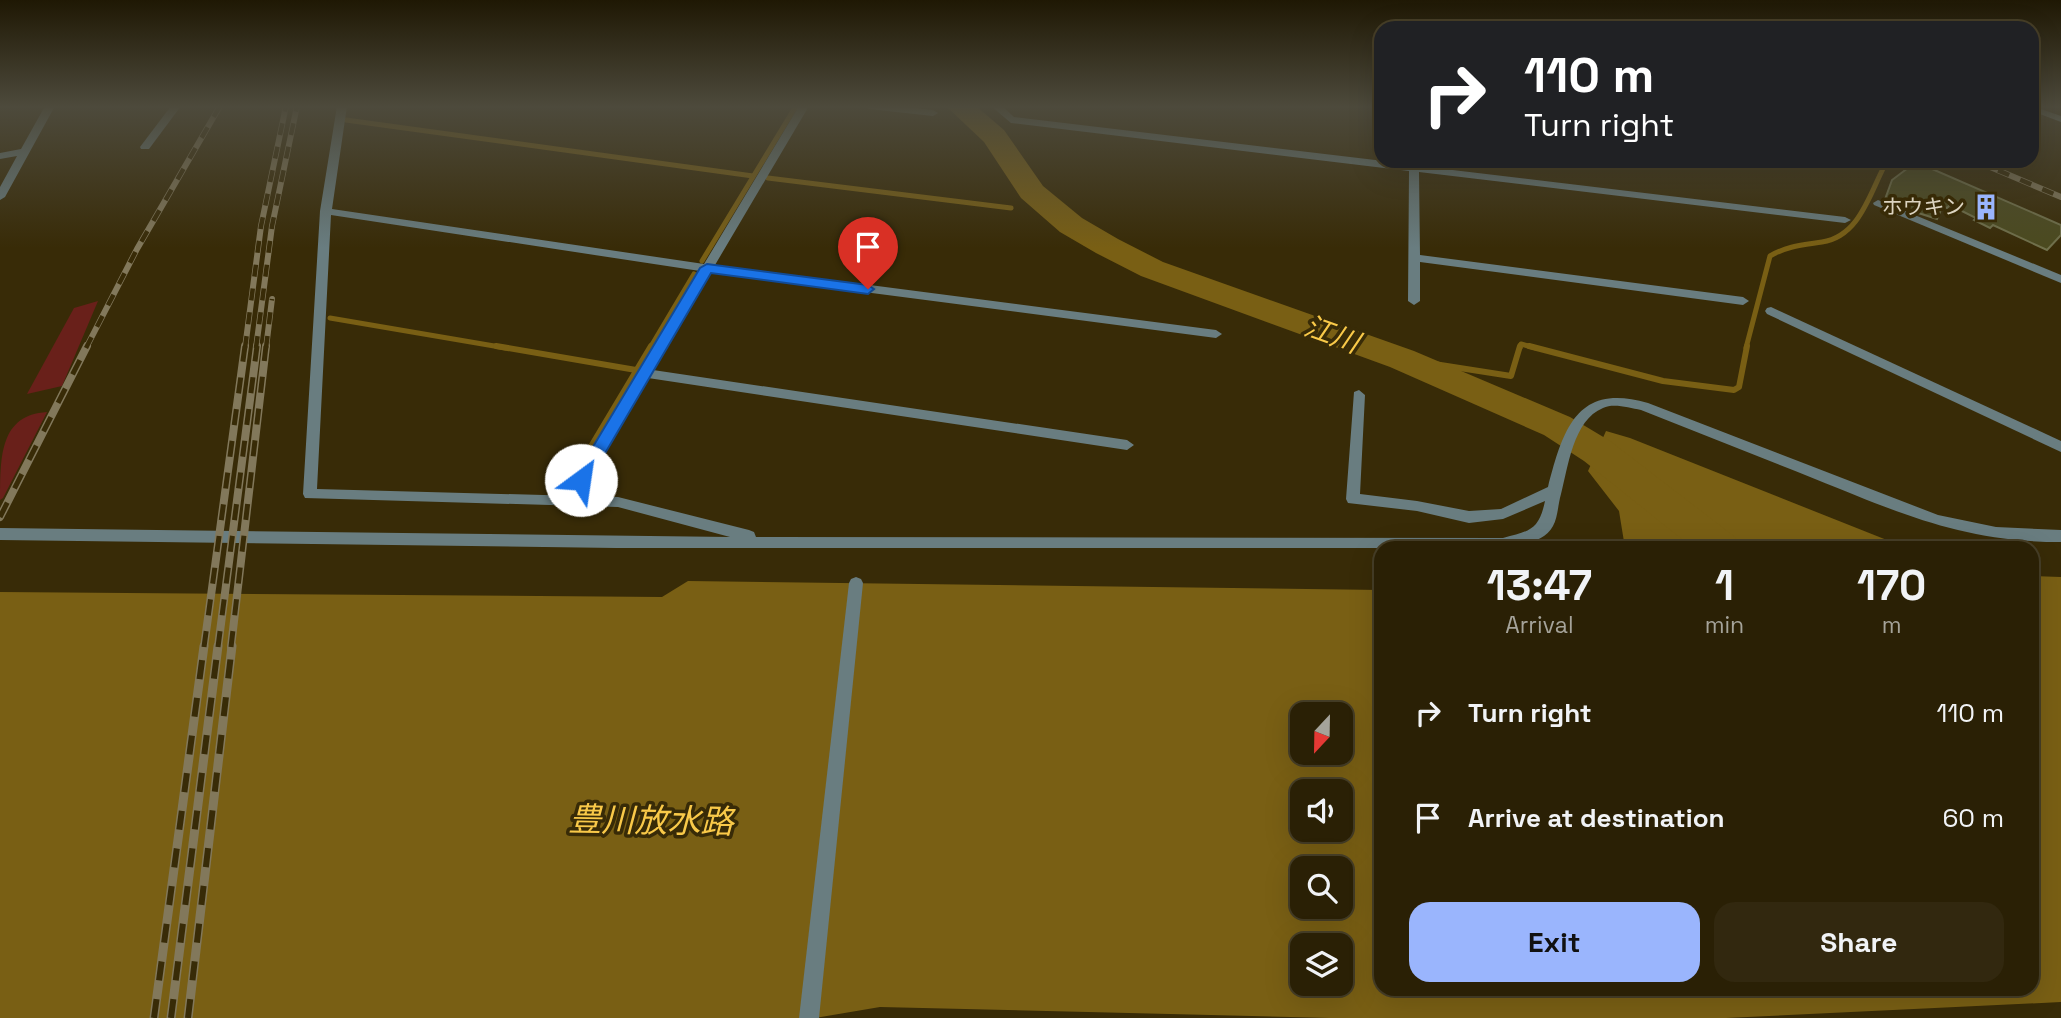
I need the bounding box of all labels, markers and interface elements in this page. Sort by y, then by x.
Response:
text: 110 m [1524,44,1654,106]
icon: right [1409,49,1500,140]
text: Turn right [1524,105,1674,145]
building icon: ホウキン [1971,192,2001,222]
place label: ホウキン [1882,193,1965,220]
pin [838,217,898,289]
icon: arrive [849,228,887,266]
water label: 江川 [1300,308,1367,362]
position arrow [544,443,618,517]
text: 13:47 [1487,559,1592,612]
text: 1 [1715,559,1734,612]
text: 170 [1857,559,1926,612]
text: Arrival [1505,610,1574,640]
text: min [1705,610,1744,640]
text: m [1882,610,1901,640]
icon: right [1409,694,1447,732]
text: Turn right [1468,696,1592,730]
text: 110 m [1937,696,2004,730]
north arrow [1290,702,1353,765]
map controls [1290,702,1353,996]
button: sound [1290,779,1353,842]
water label: 豊川放水路 [568,799,737,843]
icon: arrive [1409,799,1447,837]
text: Arrive at destination [1468,801,1725,835]
text: 60 m [1942,801,2004,835]
button: search [1290,856,1353,919]
button: Exit [1409,902,1700,982]
button: Share [1714,902,2004,982]
button: layers [1290,933,1353,996]

